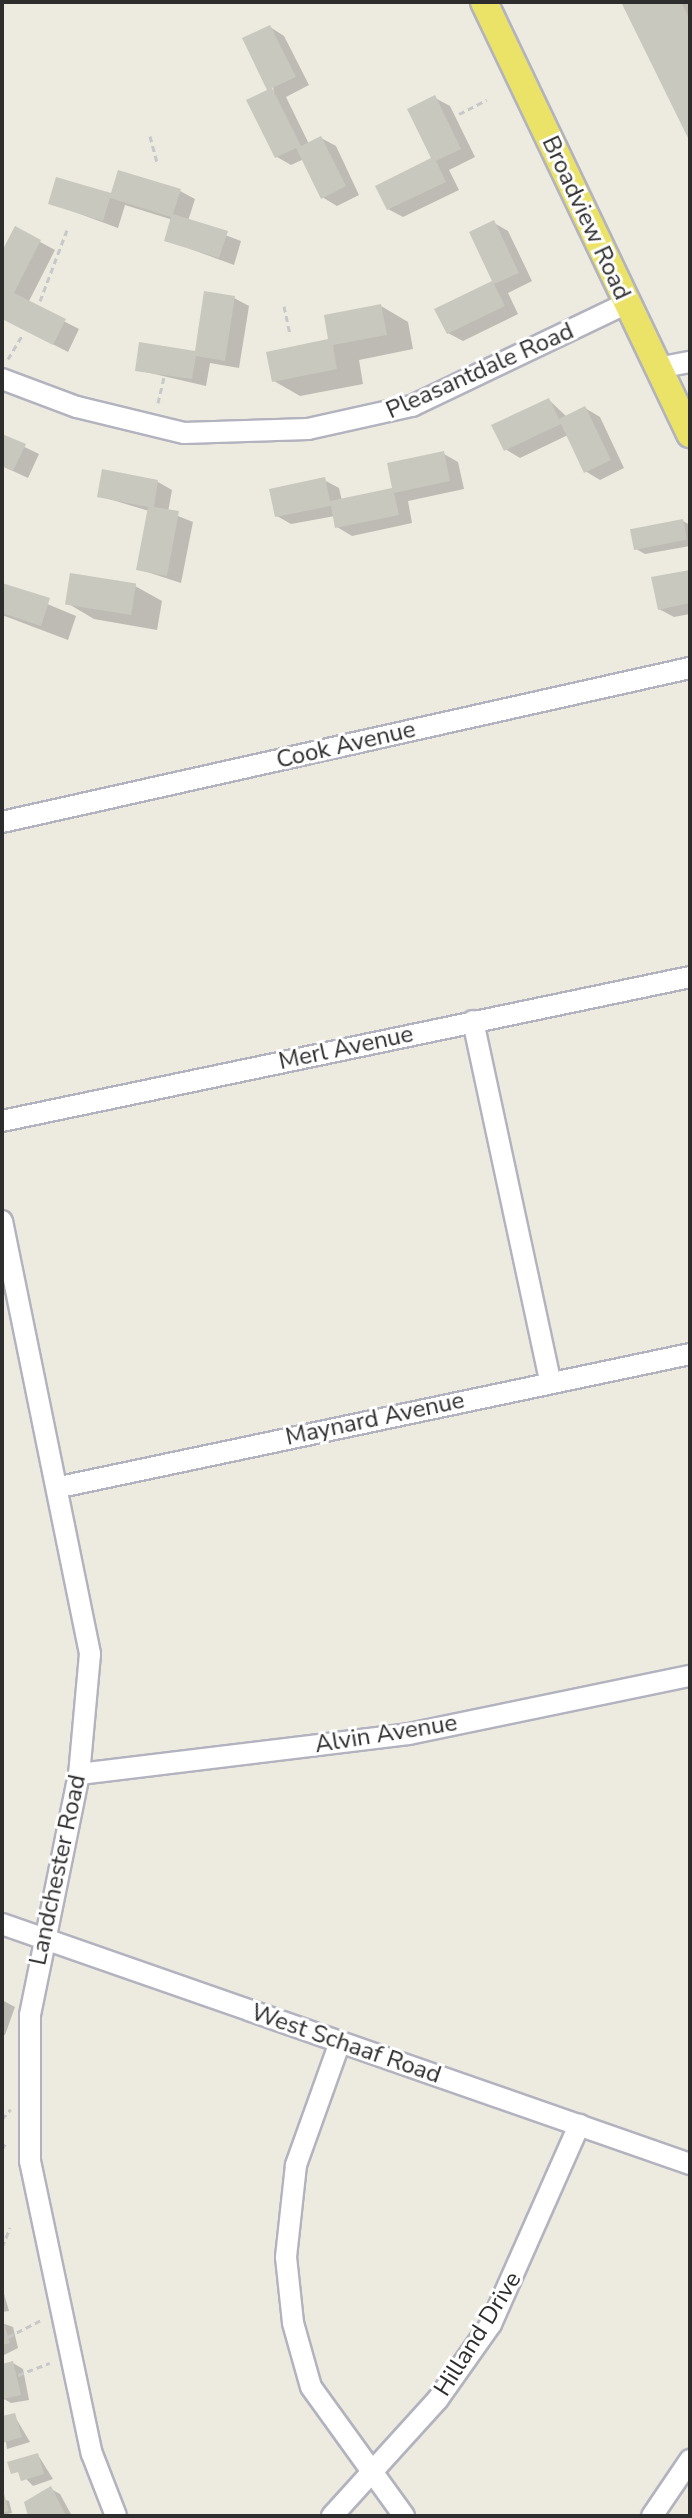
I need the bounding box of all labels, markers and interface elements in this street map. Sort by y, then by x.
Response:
street label: Broadview Road [535,132,637,304]
street label: Pleasantdale Road [382,317,578,425]
street label: Cook Avenue [274,715,418,775]
street label: Merl Avenue [276,1020,416,1076]
street label: Maynard Avenue [283,1386,467,1452]
street label: Alvin Avenue [313,1709,459,1759]
street label: Landchester Road [24,1772,92,1968]
street label: West Schaaf Road [247,1998,445,2090]
street label: Hilland Drive [428,2266,528,2402]

